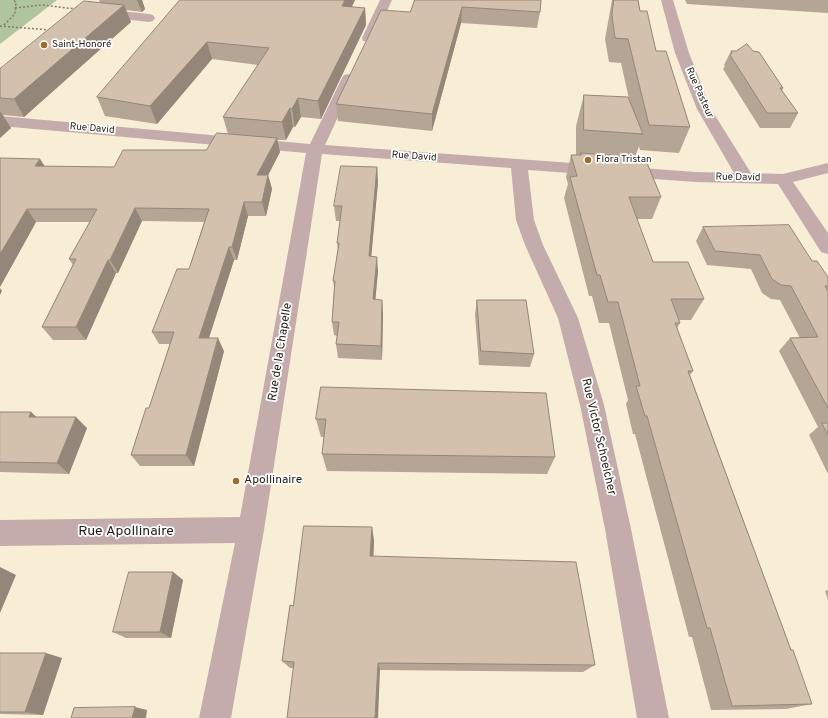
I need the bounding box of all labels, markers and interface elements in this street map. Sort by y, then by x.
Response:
place label: Saint-Honoré [52,39,111,51]
marker: Saint-Honoré [39,40,49,50]
street label: Rue Pasteur [682,66,716,120]
street label: Rue David [69,121,115,137]
street label: Rue David [391,149,437,165]
place label: Flora Tristan [596,154,652,166]
marker: Flora Tristan [583,155,593,165]
street label: Rue David [715,172,761,184]
street label: Rue de la Chapelle [266,302,296,402]
street label: Rue Victor Schoelcher [578,377,618,497]
place label: Apollinaire [244,474,302,488]
marker: Apollinaire [231,476,241,486]
street label: Rue Apollinaire [78,524,174,540]

